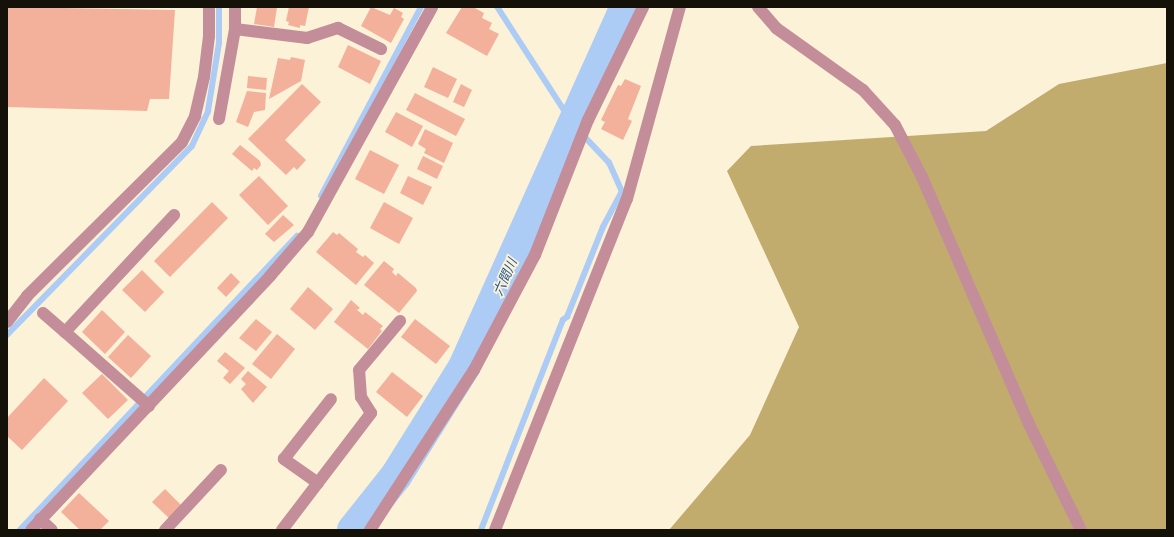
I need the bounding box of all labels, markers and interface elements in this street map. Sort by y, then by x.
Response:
water label: 六間川 [490,256,520,298]

